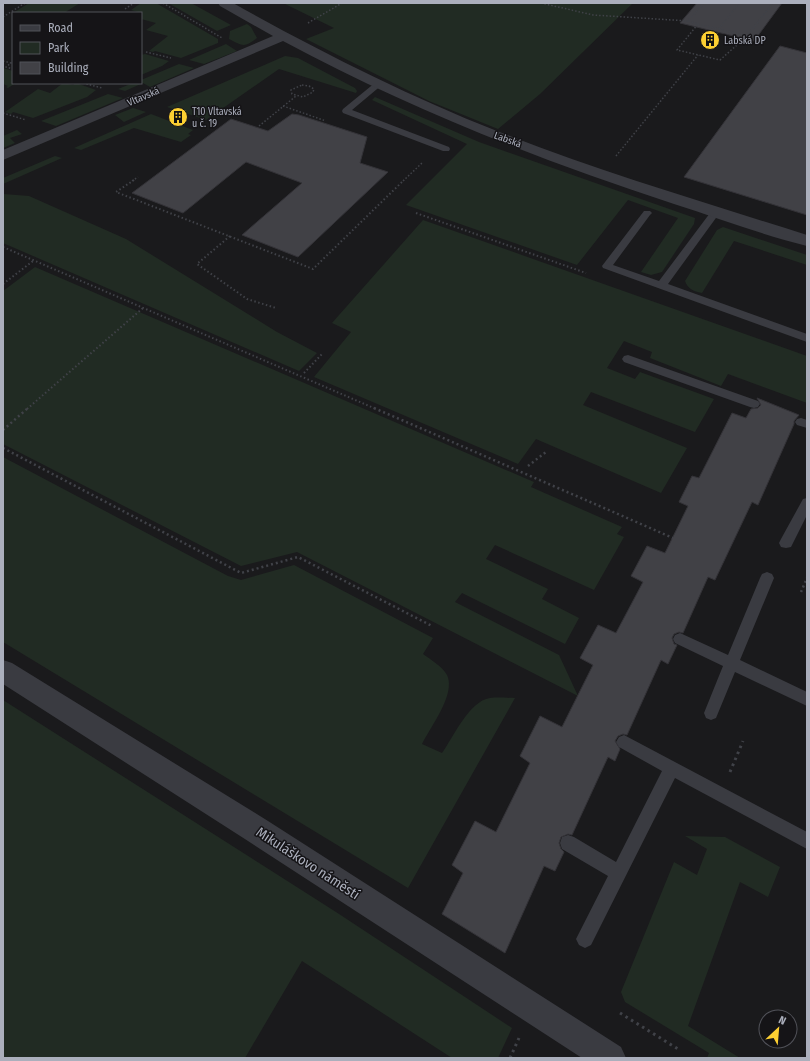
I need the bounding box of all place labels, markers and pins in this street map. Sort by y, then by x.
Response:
building icon: Labská DP [699,29,721,51]
place label: Labská DP [724,35,766,47]
building icon: T10 Vltavská u č. 19 [167,106,189,128]
place label: T10 Vltavská u č. 19 [192,106,242,130]

